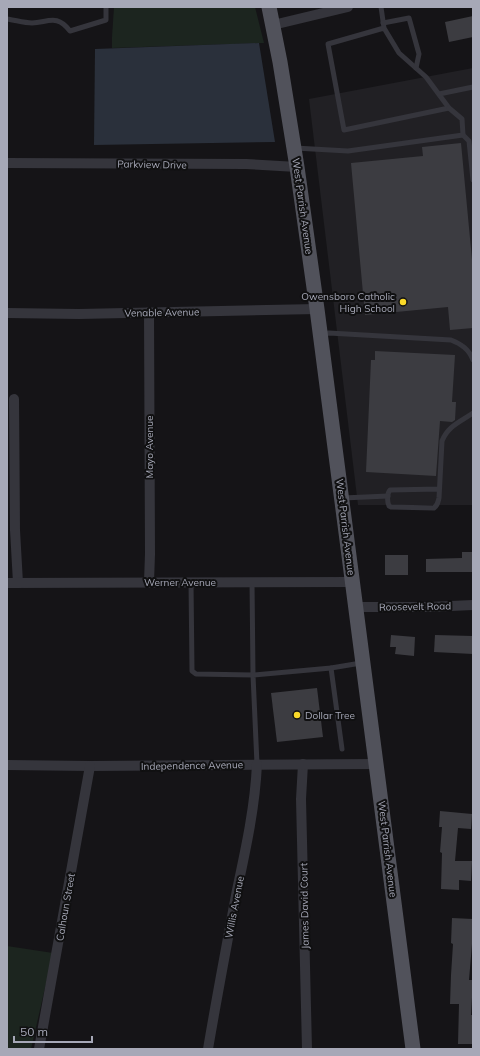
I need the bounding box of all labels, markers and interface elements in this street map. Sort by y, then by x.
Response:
street label: Parkview Drive [117,157,187,172]
street label: West Parrish Avenue [289,157,316,255]
place label: Owensboro Catholic High School [301,290,395,315]
marker: Owensboro Catholic High School [398,297,408,307]
street label: Venable Avenue [124,305,200,320]
street label: Mayo Avenue [143,416,156,478]
street label: West Parrish Avenue [333,478,358,576]
street label: Werner Avenue [144,576,216,589]
street label: Roosevelt Road [379,599,451,614]
place label: Dollar Tree [305,709,355,722]
marker: Dollar Tree [292,710,302,720]
street label: Independence Avenue [141,758,243,773]
street label: West Parrish Avenue [375,800,400,898]
street label: James David Court [297,862,312,949]
street label: Calhoun Street [53,872,78,942]
street label: Willis Avenue [222,875,247,939]
scale bar [14,1018,92,1044]
text: 50 m [20,1024,48,1039]

